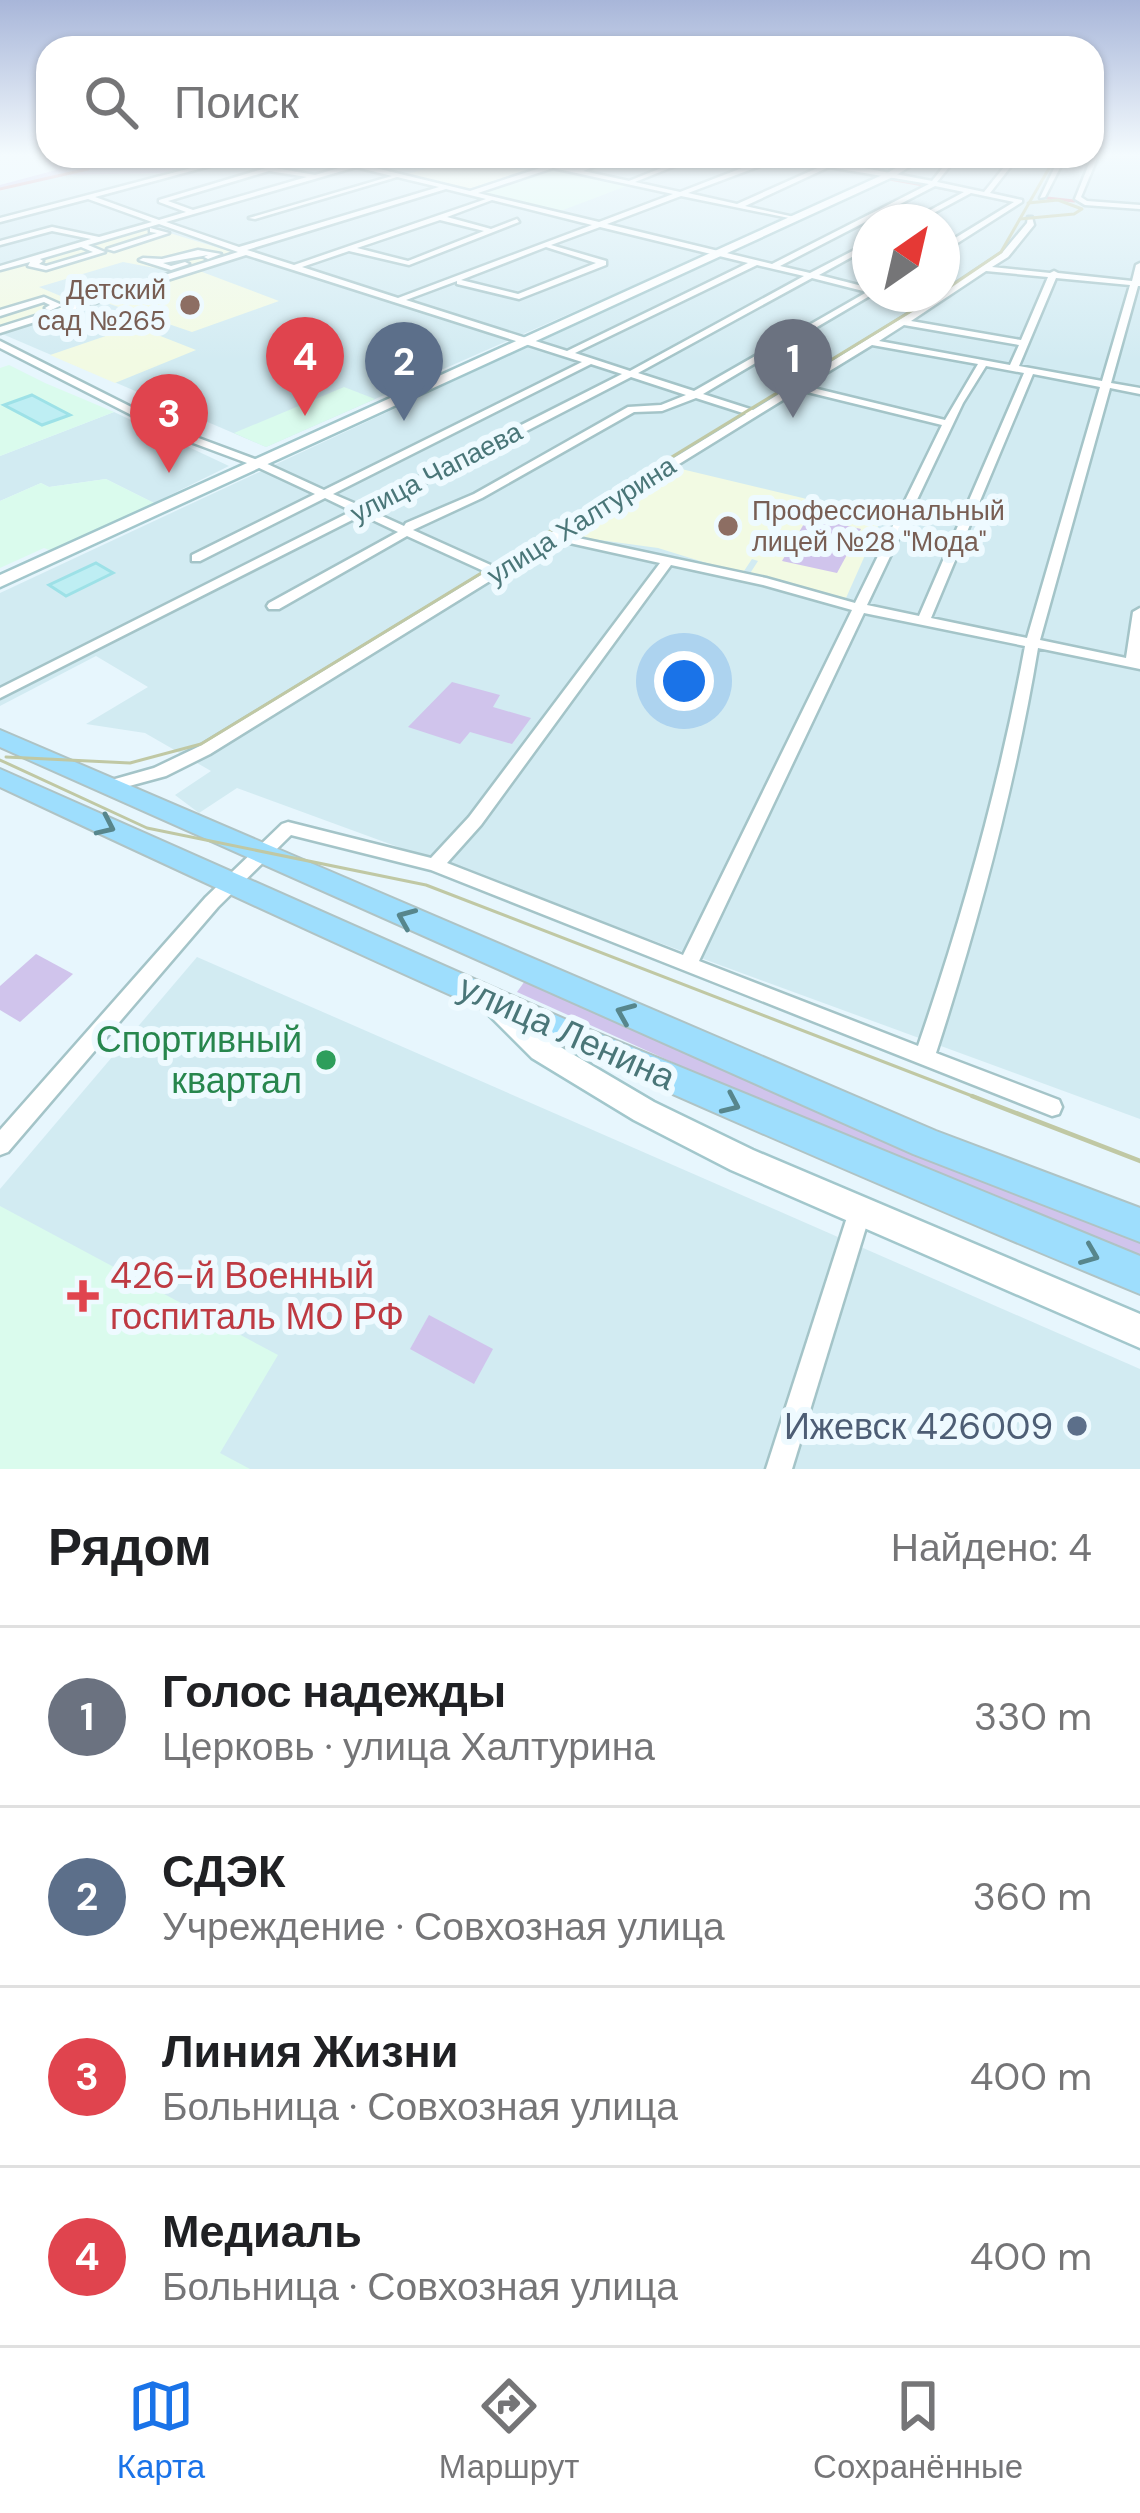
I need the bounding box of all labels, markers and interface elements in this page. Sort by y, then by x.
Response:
search box [36,36,1104,168]
icon: search [78,69,144,135]
text: Поиск [174,73,299,132]
north arrow [852,204,960,312]
place label: Детский сад №265 [37,272,166,338]
marker: Детский сад №265 [177,292,203,318]
pin: 4 [266,317,344,416]
pin: 1 [754,319,832,418]
pin: 2 [365,322,443,421]
pin: 3 [130,374,208,473]
street label: улица Чапаева [344,413,529,530]
street label: улица Халтурина [480,447,683,592]
place label: Профессиональный лицей №28 "Мода" [752,493,1005,559]
marker: Профессиональный лицей №28 "Мода" [715,513,741,539]
your location [654,651,714,711]
one-way arrow [94,812,115,835]
one-way arrow [396,908,417,932]
street label: улица Ленина [451,963,683,1101]
one-way arrow [616,1003,637,1027]
place label: Спортивный квартал [96,1016,302,1104]
marker: Спортивный квартал [313,1047,339,1073]
one-way arrow [719,1090,740,1114]
one-way arrow [1079,1241,1100,1266]
place label: 426-й Военный госпиталь МО РФ [110,1252,404,1340]
marker: 426-й Военный госпиталь МО РФ [67,1280,99,1312]
place label: Ижевск 426009 [784,1403,1053,1450]
marker: Ижевск 426009 [1064,1413,1090,1439]
text: Рядом [48,1514,212,1581]
text: Найдено: 4 [891,1522,1092,1573]
text: Голос надежды [162,1662,506,1721]
text: 1 [80,1691,94,1742]
text: 330 m [974,1691,1092,1742]
text: Церковь · улица Халтурина [162,1721,655,1772]
text: СДЭК [162,1842,285,1901]
text: 2 [76,1871,98,1922]
text: 360 m [973,1871,1092,1922]
text: Учреждение · Совхозная улица [162,1901,725,1952]
text: Линия Жизни [162,2022,458,2081]
text: 3 [75,2051,99,2102]
text: 400 m [970,2051,1092,2102]
text: Больница · Совхозная улица [162,2081,678,2132]
text: Медиаль [162,2202,362,2261]
text: 4 [74,2231,100,2282]
text: 400 m [970,2231,1092,2282]
text: Больница · Совхозная улица [162,2261,678,2312]
tab: Карта [117,2373,205,2488]
tab: Маршрут [439,2373,579,2488]
tab: Сохранённые [813,2373,1023,2488]

